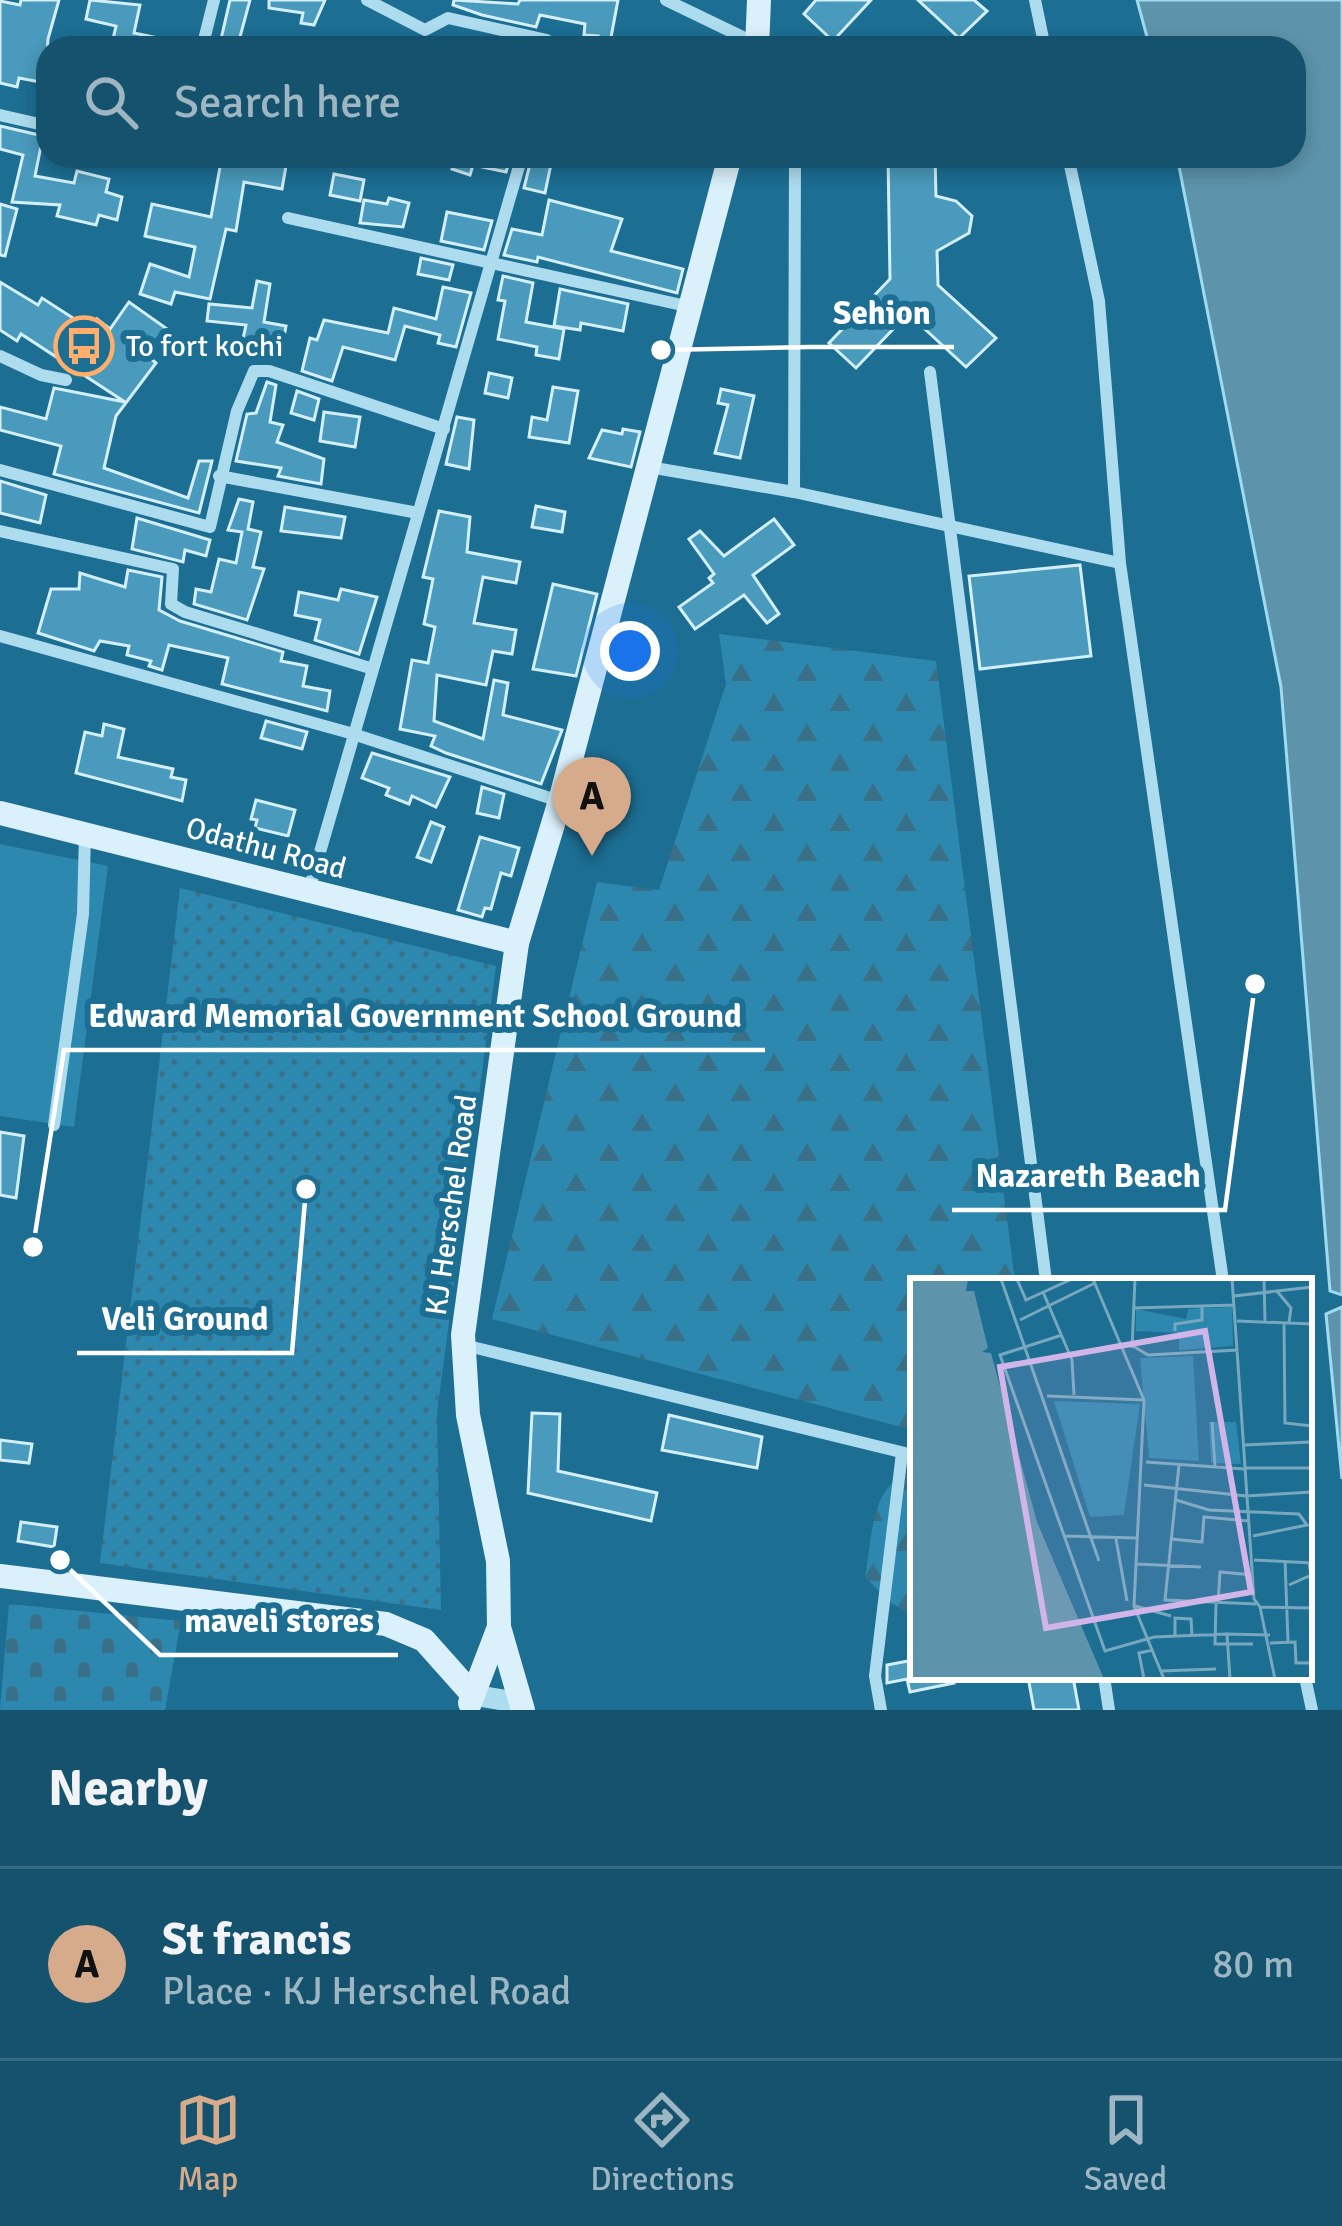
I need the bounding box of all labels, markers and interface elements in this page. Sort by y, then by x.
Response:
search box [36,36,1306,168]
icon: search [78,69,144,135]
text: Search here [174,75,401,130]
callout: Sehion [809,278,954,347]
text: Sehion [833,293,931,334]
bus stop icon: To fort kochi [53,315,115,377]
place label: To fort kochi [126,328,283,365]
your location [600,621,660,681]
pin: A [553,757,631,856]
street label: Odathu Road [182,809,350,888]
callout: Edward Memorial Government School Ground [64,981,765,1050]
text: Edward Memorial Government School Ground [88,996,742,1037]
street label: KJ Herschel Road [418,1092,485,1318]
callout: Nazareth Beach [952,1141,1225,1210]
text: Nazareth Beach [975,1156,1201,1197]
inset map [910,1278,1312,1680]
callout: Veli Ground [77,1284,292,1353]
text: Veli Ground [101,1299,269,1340]
callout: maveli stores [160,1586,398,1655]
text: maveli stores [184,1601,374,1642]
text: Nearby [48,1757,208,1820]
text: St francis [162,1912,351,1967]
text: A [75,1940,99,1988]
text: 80 m [1212,1940,1294,1988]
text: Place · KJ Herschel Road [162,1967,571,2015]
tab: Map [175,2087,241,2200]
tab: Directions [590,2087,735,2200]
tab: Saved [1084,2087,1167,2200]

